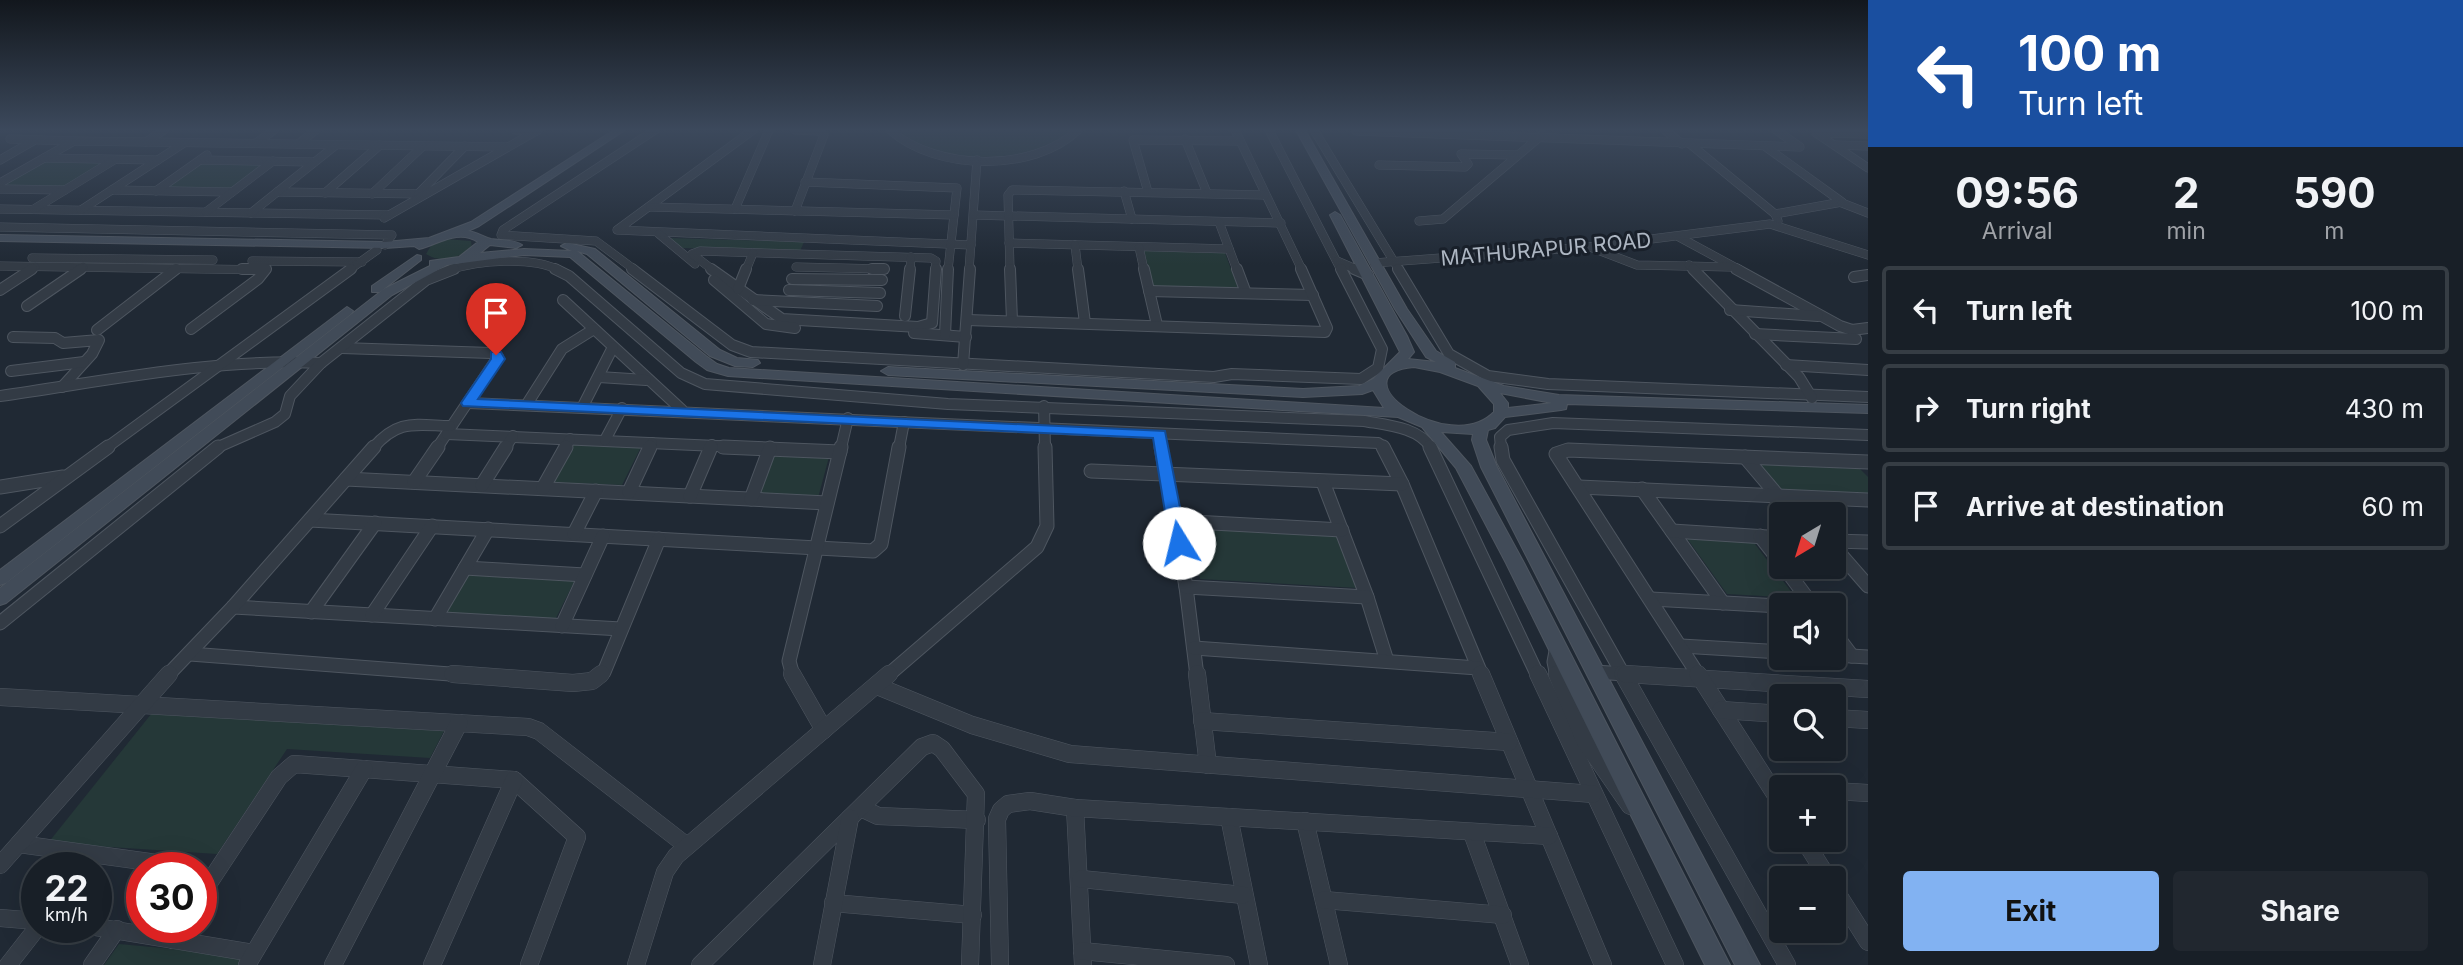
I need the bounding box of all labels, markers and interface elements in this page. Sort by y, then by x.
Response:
text: 100 m [2018,24,2162,83]
icon: left [1903,28,1994,119]
text: Turn left [2018,84,2143,123]
text: 09:56 [1955,167,2079,218]
text: 2 [2173,167,2199,218]
text: 590 [2293,167,2376,218]
text: Arrival [1982,217,2053,245]
text: min [2166,217,2206,245]
text: m [2324,217,2344,245]
street label: MATHURAPUR ROAD [1440,227,1652,271]
pin [466,283,526,355]
icon: left [1907,291,1945,329]
icon: arrive [477,294,515,332]
text: Turn left [1966,295,2072,326]
text: 100 m [2351,295,2424,326]
icon: right [1907,389,1945,427]
text: Turn right [1966,393,2091,424]
text: 430 m [2345,393,2424,424]
icon: arrive [1907,487,1945,525]
text: Arrive at destination [1966,491,2225,522]
text: 60 m [2361,491,2424,522]
north arrow [1769,502,1846,579]
map controls [1769,502,1846,943]
position arrow [1142,506,1216,580]
button: sound [1769,593,1846,670]
button: search [1769,684,1846,761]
button: + [1769,775,1846,852]
speed limit sign: 30 [126,852,217,943]
button: − [1769,866,1846,943]
text: 22 [44,867,89,909]
button: Exit [1903,871,2159,951]
button: Share [2173,871,2428,951]
text: km/h [45,904,88,925]

